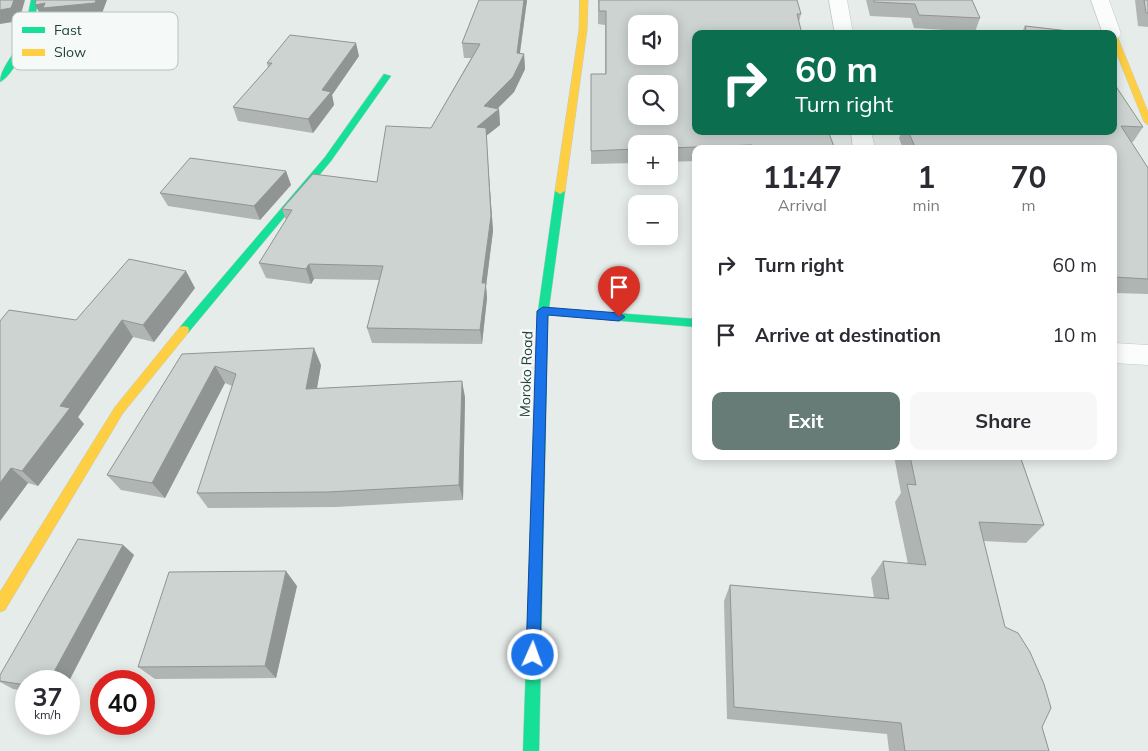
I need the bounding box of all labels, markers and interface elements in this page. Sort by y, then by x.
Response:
legend [12,12,178,70]
map controls [628,15,678,245]
button: sound [628,15,678,65]
text: Fast [54,21,82,39]
text: Slow [54,43,86,61]
text: 60 m [795,47,878,91]
icon: right [712,50,777,115]
button: search [628,75,678,125]
text: Turn right [795,90,893,118]
button: + [628,135,678,185]
text: 11:47 [763,158,842,196]
text: 1 [917,158,935,196]
text: 70 [1010,158,1046,196]
button: − [628,195,678,245]
text: Arrival [778,195,827,215]
text: min [913,195,940,215]
text: m [1021,195,1035,215]
icon: right [712,251,740,279]
text: Turn right [755,253,844,277]
text: 60 m [1053,253,1097,277]
pin [598,266,640,317]
icon: arrive [605,273,633,301]
icon: arrive [712,321,740,349]
text: Arrive at destination [755,323,941,347]
text: 10 m [1053,323,1097,347]
street label: Moroko Road [516,331,536,417]
button: Exit [712,392,900,450]
button: Share [910,392,1097,450]
position arrow [506,628,558,680]
speed limit sign: 40 [90,670,155,735]
text: 37 [32,681,63,712]
text: km/h [34,707,61,722]

